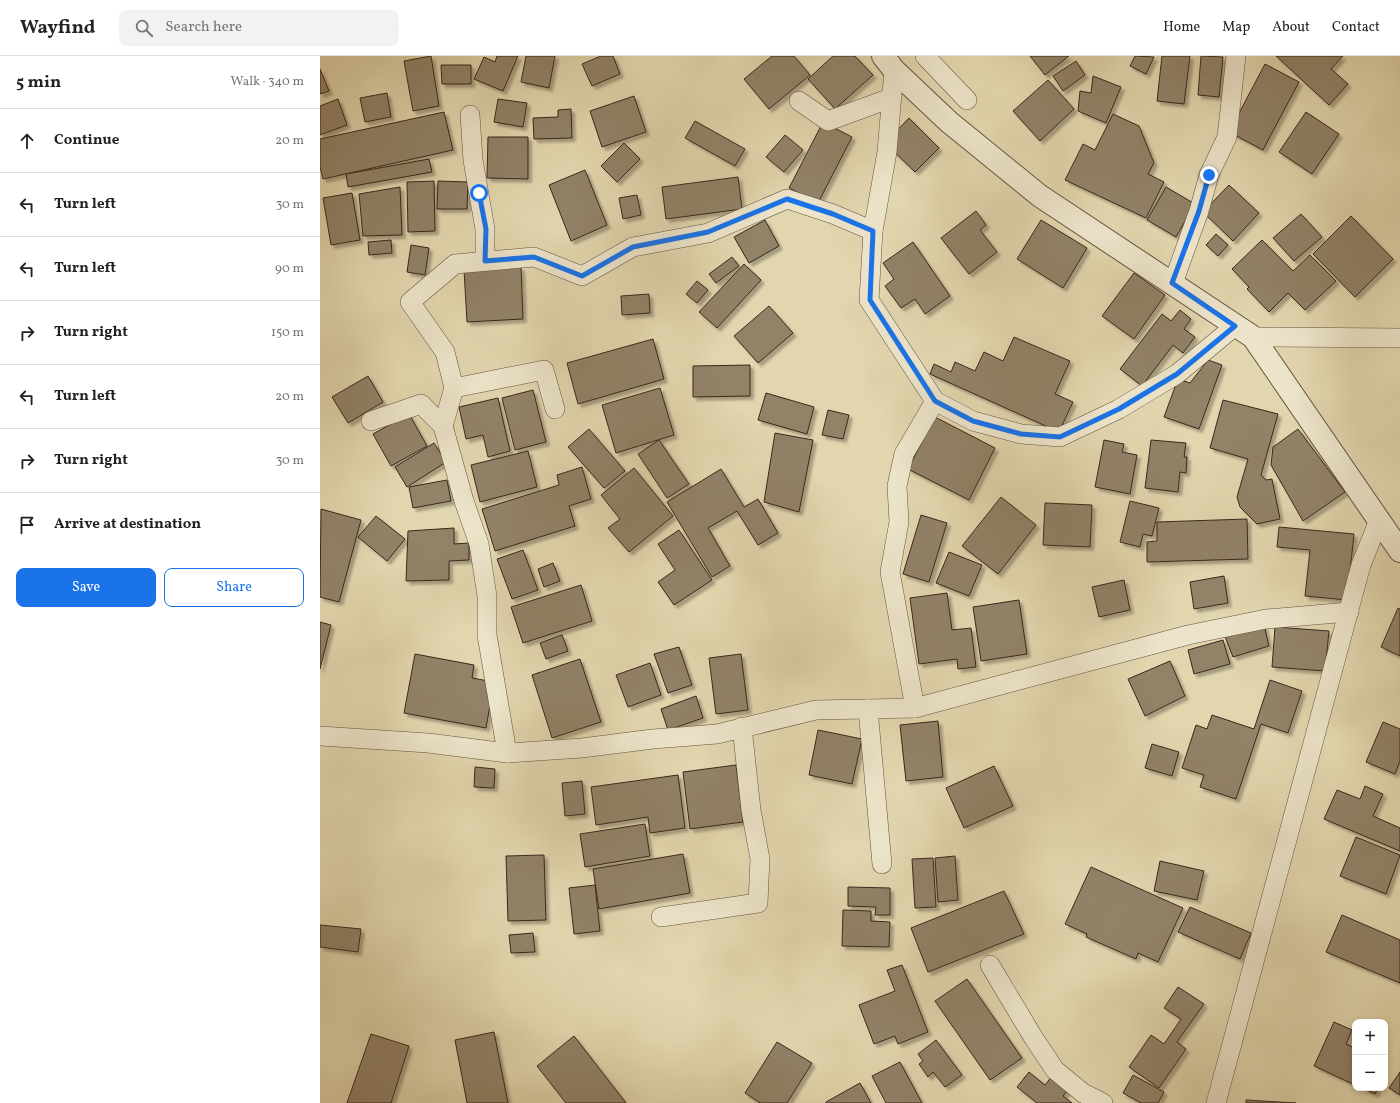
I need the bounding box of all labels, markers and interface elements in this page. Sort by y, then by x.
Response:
search box [119,10,399,46]
text: Wayfind [20,15,95,41]
icon: search [133,17,155,39]
text: Search here [165,17,242,38]
text: Home [1163,18,1200,37]
text: Map [1222,18,1250,37]
text: About [1272,18,1310,37]
text: Contact [1332,18,1380,37]
text: 5 min [16,71,61,94]
text: Walk · 340 m [231,73,304,91]
icon: ahead [16,130,38,152]
text: Continue [54,130,119,151]
text: 20 m [275,132,304,150]
route end [1200,166,1218,184]
route start [470,184,488,202]
icon: left [16,194,38,216]
text: Turn left [54,194,116,215]
text: 30 m [276,196,304,214]
icon: left [16,258,38,280]
text: Turn left [54,258,116,279]
text: 90 m [275,260,304,278]
icon: right [16,322,38,344]
text: Turn right [54,322,128,343]
text: 150 m [271,324,304,342]
icon: left [16,386,38,408]
text: Turn left [54,386,116,407]
text: 20 m [275,388,304,406]
icon: right [16,450,38,472]
text: Turn right [54,450,128,471]
text: 30 m [276,452,304,470]
icon: arrive [16,514,38,536]
text: Arrive at destination [54,514,201,535]
button: Save [16,568,156,607]
button: Share [164,568,304,607]
map controls [1352,1019,1388,1091]
button: + [1352,1019,1388,1055]
button: − [1352,1055,1388,1091]

